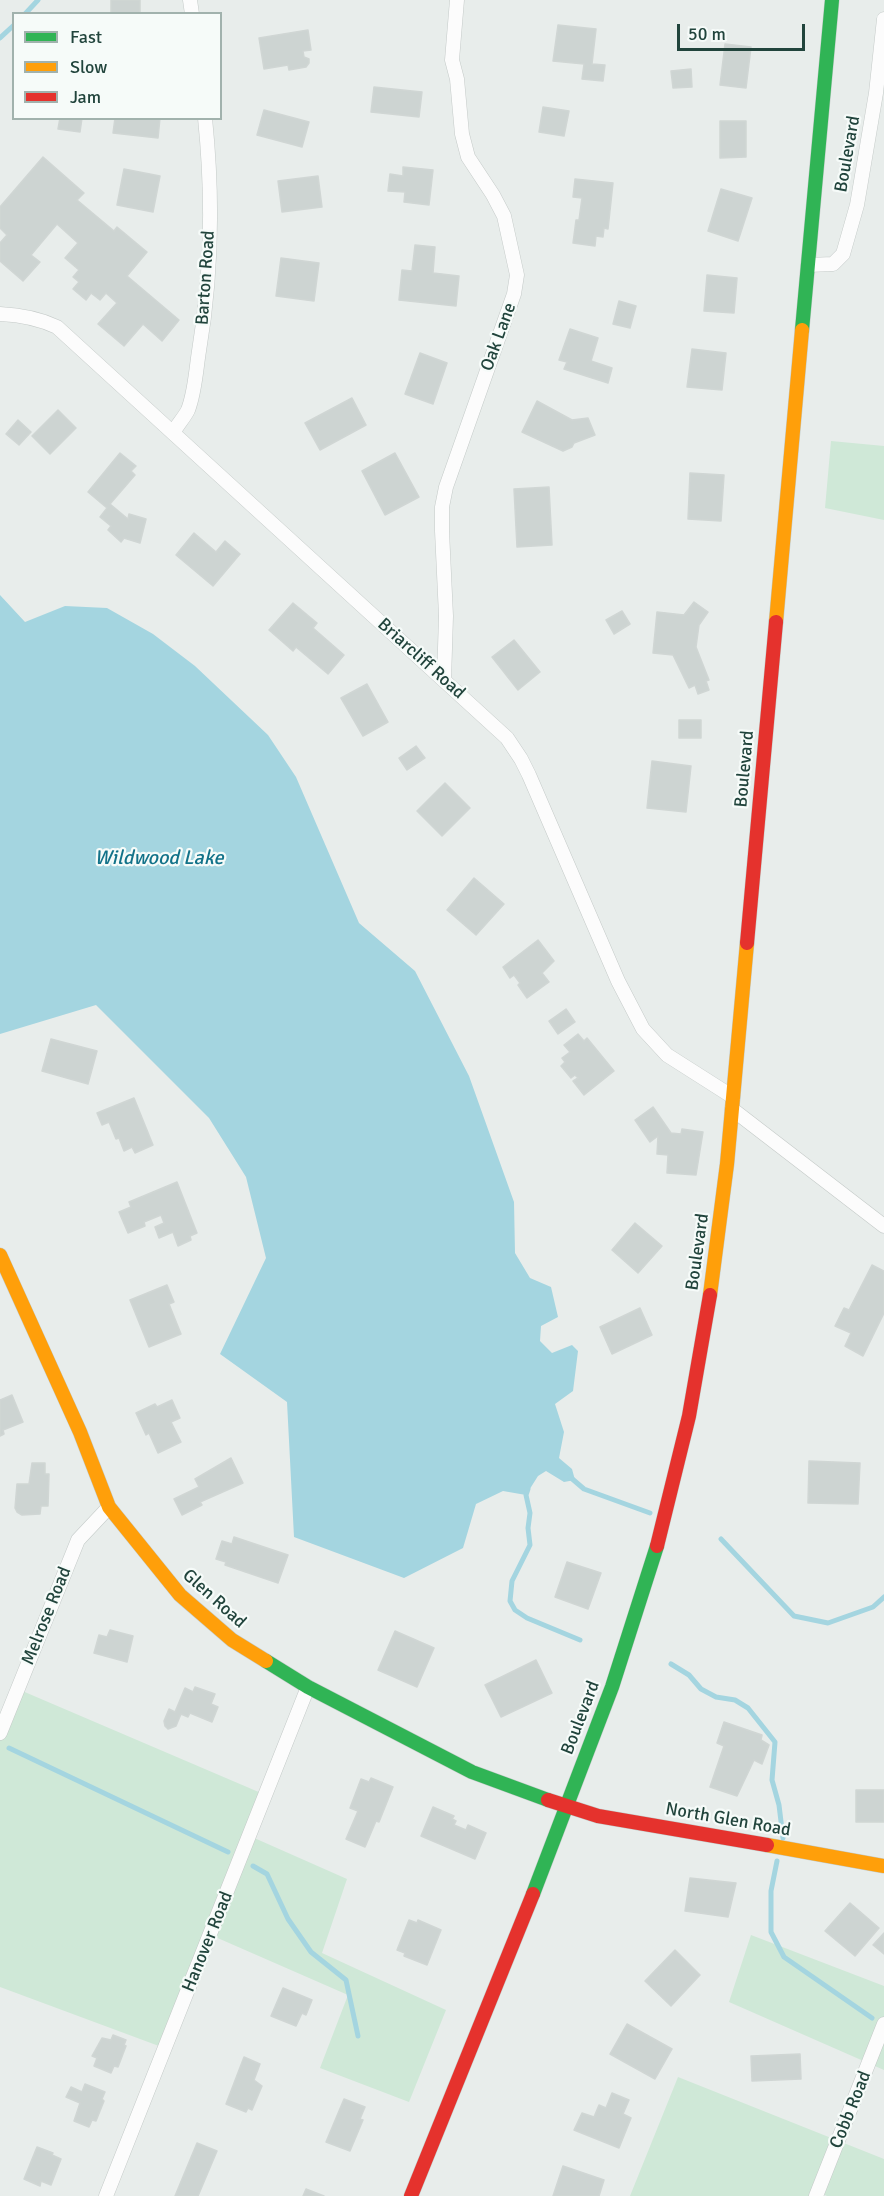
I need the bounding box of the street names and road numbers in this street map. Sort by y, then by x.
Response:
street label: Boulevard [831,114,865,194]
street label: Barton Road [192,230,220,326]
street label: Oak Lane [477,300,521,374]
street label: Briarcliff Road [373,614,469,704]
street label: Boulevard [731,730,759,808]
street label: Boulevard [682,1212,714,1292]
street label: Melrose Road [18,1564,76,1668]
street label: Glen Road [178,1565,250,1633]
street label: Boulevard [557,1678,605,1758]
street label: North Glen Road [664,1798,792,1842]
street label: Hanover Road [178,1889,238,1995]
street label: Cobb Road [826,2068,876,2152]

